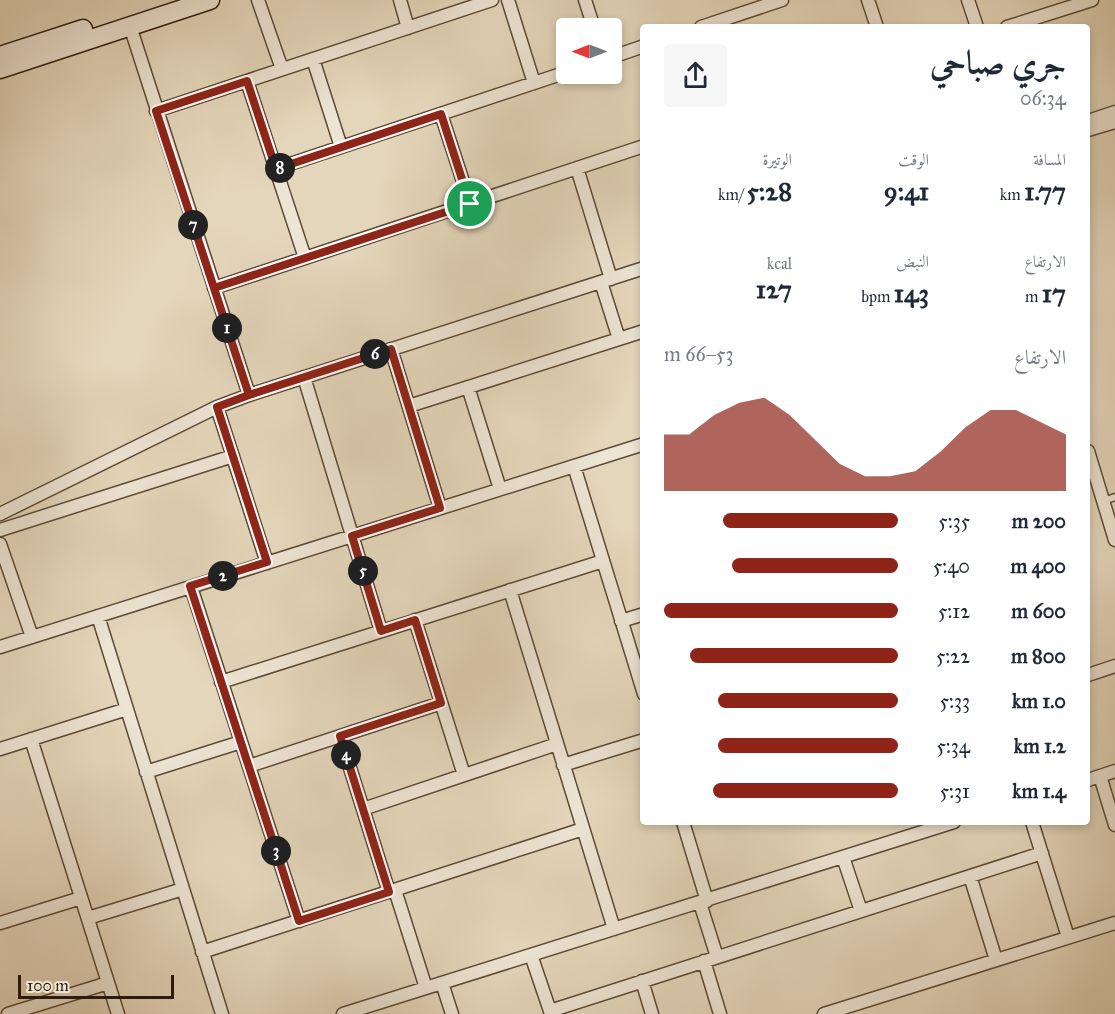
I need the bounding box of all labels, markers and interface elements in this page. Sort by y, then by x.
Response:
north arrow [556,18,622,84]
map controls [556,18,622,84]
text: جري صباحي [930,43,1066,83]
button: share [664,44,727,107]
text: 06:34 [1020,86,1066,110]
text: الوتيرة [762,150,792,169]
text: الوقت [898,150,929,169]
text: المسافة [1033,150,1066,169]
pin: 8 [265,153,295,183]
text: 8 [276,158,284,177]
text: 5:28 [747,175,792,207]
text: 9:41 [884,175,929,207]
text: 1.77 [1024,175,1066,207]
pin [444,178,495,229]
text: /km [718,185,747,204]
text: km [1000,185,1024,204]
icon: arrive [453,187,486,220]
pin: 7 [178,210,208,240]
text: 7 [189,215,197,234]
text: النبض [896,252,929,271]
text: الارتفاع [1024,252,1066,271]
text: kcal [767,254,792,273]
text: 127 [756,273,792,305]
text: 143 [894,277,929,309]
text: 17 [1042,277,1066,309]
text: bpm [861,287,894,306]
text: m [1025,287,1042,306]
pin: 1 [212,313,242,343]
text: 1 [224,318,230,337]
pin: 6 [360,339,390,369]
text: 53–66 m [664,342,733,366]
text: 6 [371,344,379,363]
text: الارتفاع [1014,345,1066,369]
text: 5:35 [938,509,970,533]
text: 200 m [1012,509,1066,533]
text: 5:40 [933,554,970,578]
text: 400 m [1010,554,1066,578]
pin: 5 [348,556,378,586]
pin: 2 [208,561,238,591]
text: 5 [359,561,367,580]
text: 2 [219,566,227,585]
text: 5:12 [938,599,970,623]
text: 600 m [1011,599,1066,623]
text: 5:22 [936,644,970,668]
text: 800 m [1011,644,1066,668]
text: 5:33 [940,689,970,713]
text: 1.0 km [1012,689,1066,713]
text: 5:34 [937,734,970,758]
text: 1.2 km [1014,734,1066,758]
pin: 4 [331,740,361,770]
text: 4 [342,745,350,764]
text: 5:31 [940,779,970,803]
text: 1.4 km [1012,779,1066,803]
pin: 3 [261,836,291,866]
text: 3 [273,841,279,860]
scale bar [18,972,174,1000]
text: 100 m [27,976,69,995]

